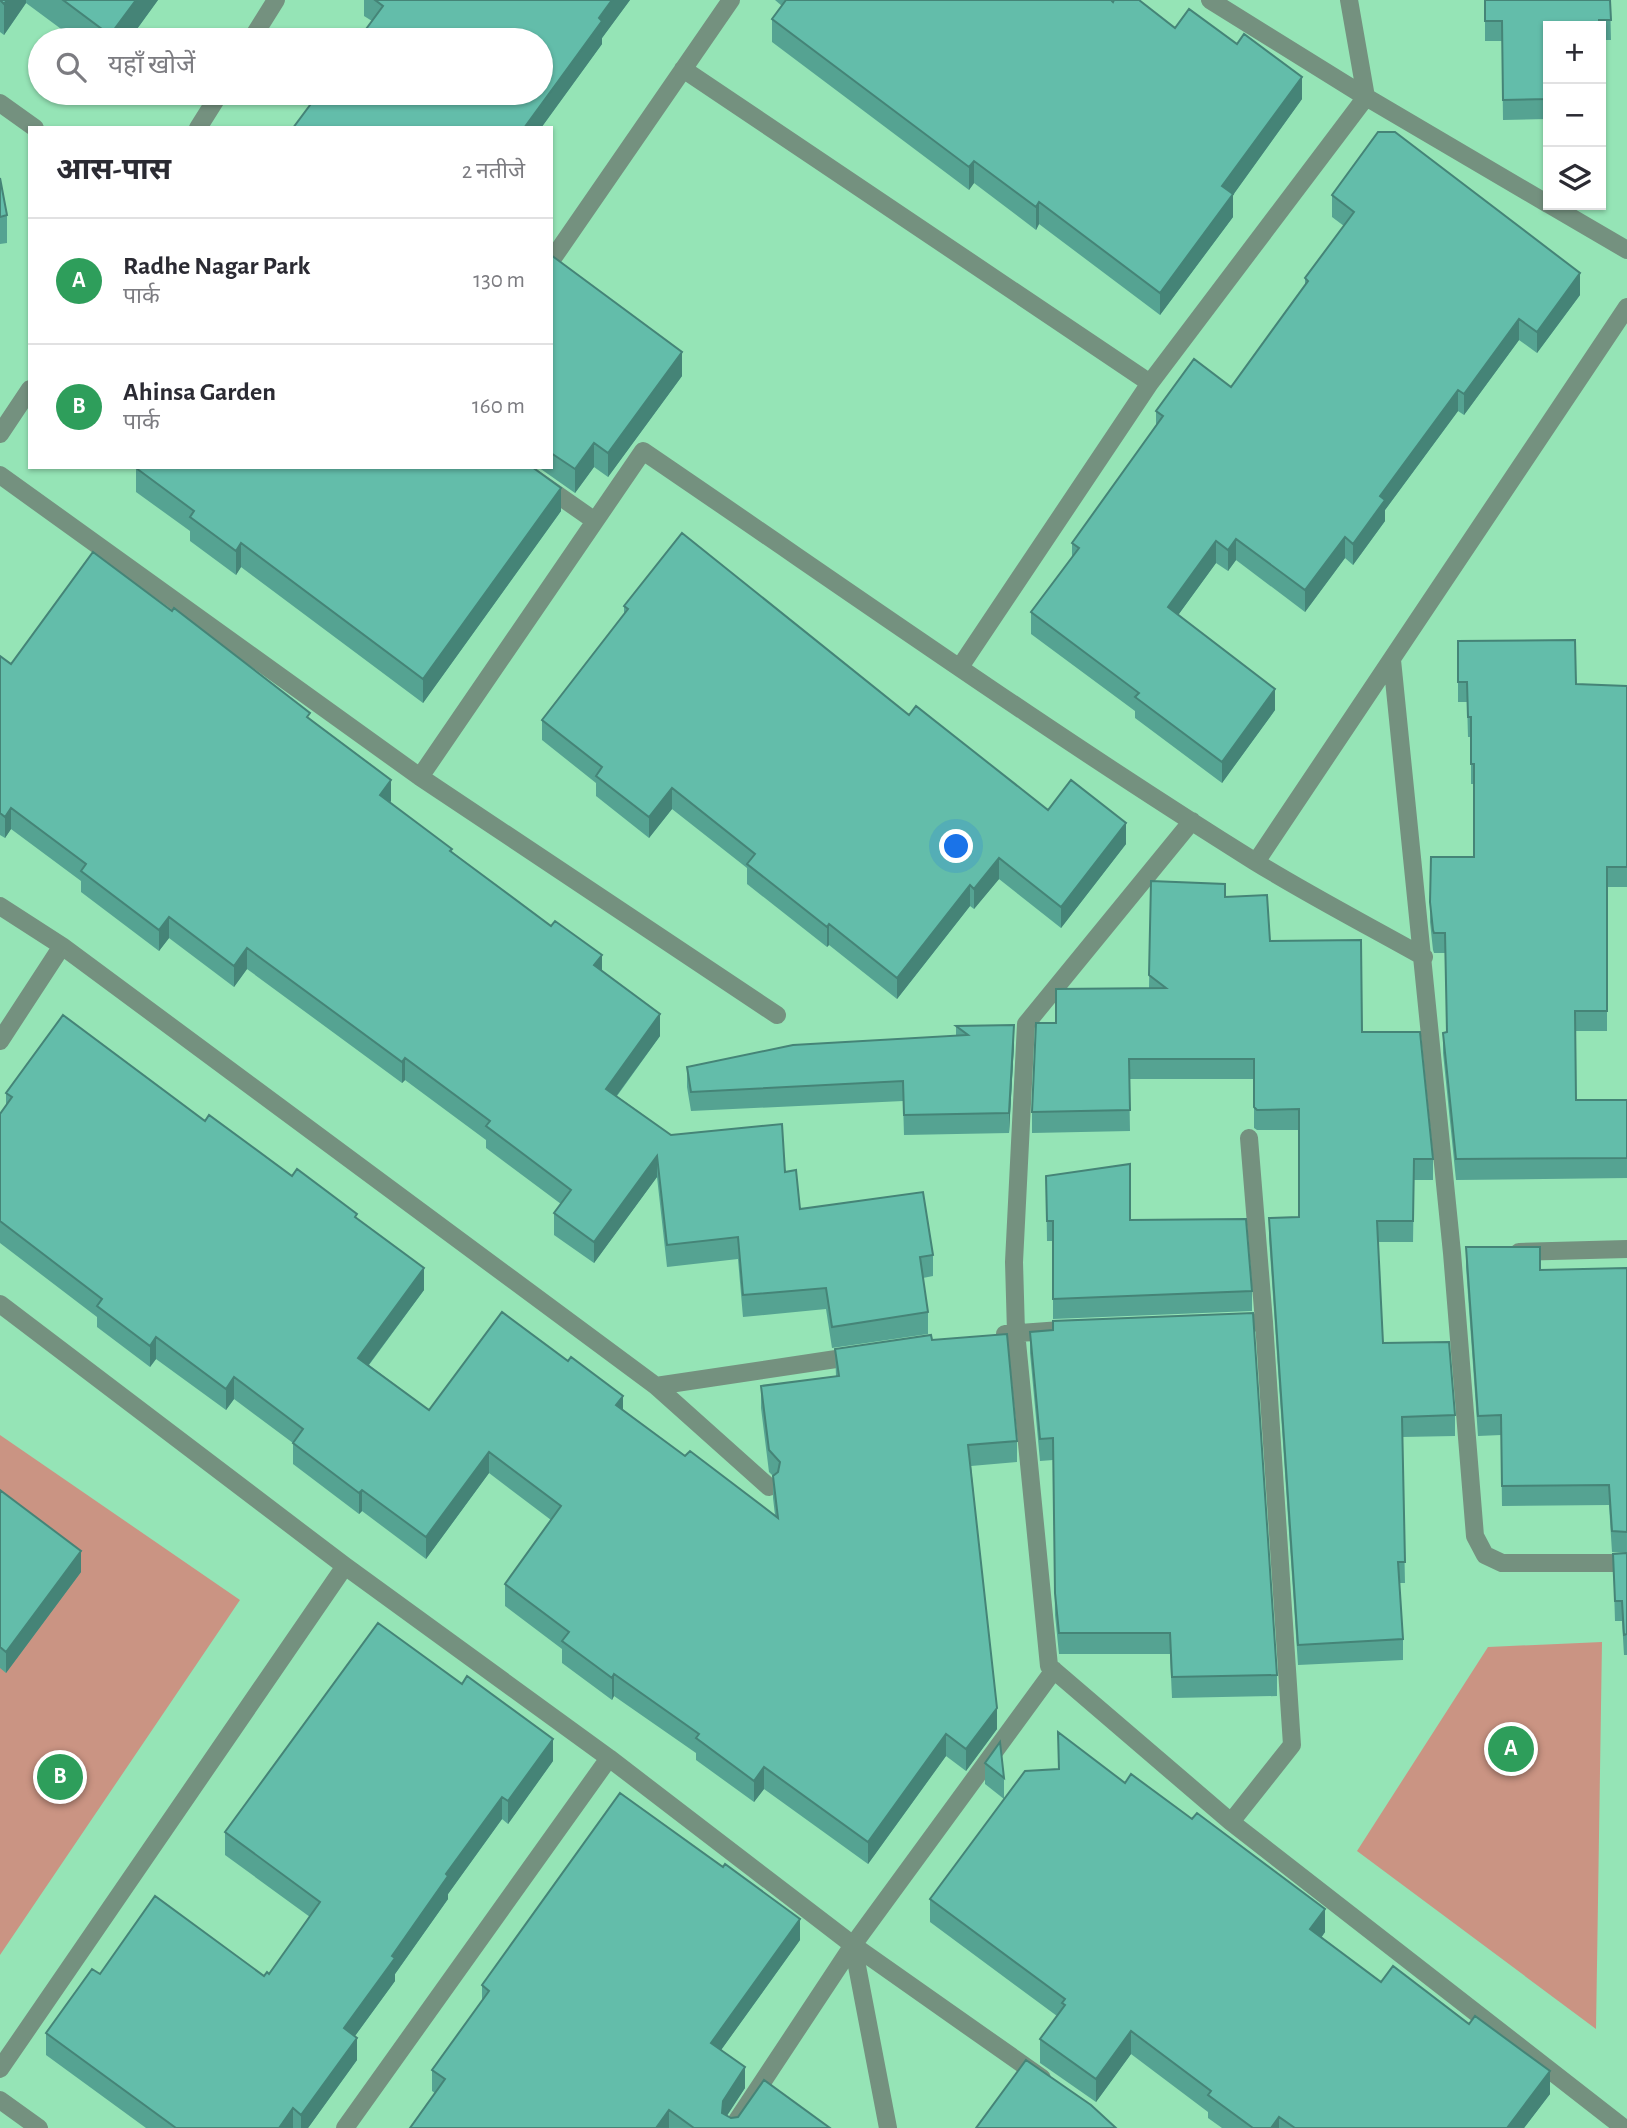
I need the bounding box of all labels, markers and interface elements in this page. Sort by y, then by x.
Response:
map controls [1543,21,1606,210]
button: + [1543,21,1606,84]
search box [28,28,553,105]
icon: search [52,48,90,86]
text: यहाँ खोजें [108,52,195,78]
button: − [1543,84,1606,147]
button: layers [1543,147,1606,210]
text: आस-पास [56,155,171,185]
text: 2 नतीजे [462,160,525,183]
text: Radhe Nagar Park [123,253,310,279]
text: A [72,269,86,292]
text: 130 m [473,269,525,292]
text: पार्क [123,285,160,308]
text: Ahinsa Garden [123,379,276,405]
text: B [72,395,86,418]
text: 160 m [472,395,525,418]
text: पार्क [123,411,160,434]
your location [939,829,973,863]
pin: A [1488,1723,1534,1775]
pin: B [37,1751,83,1803]

